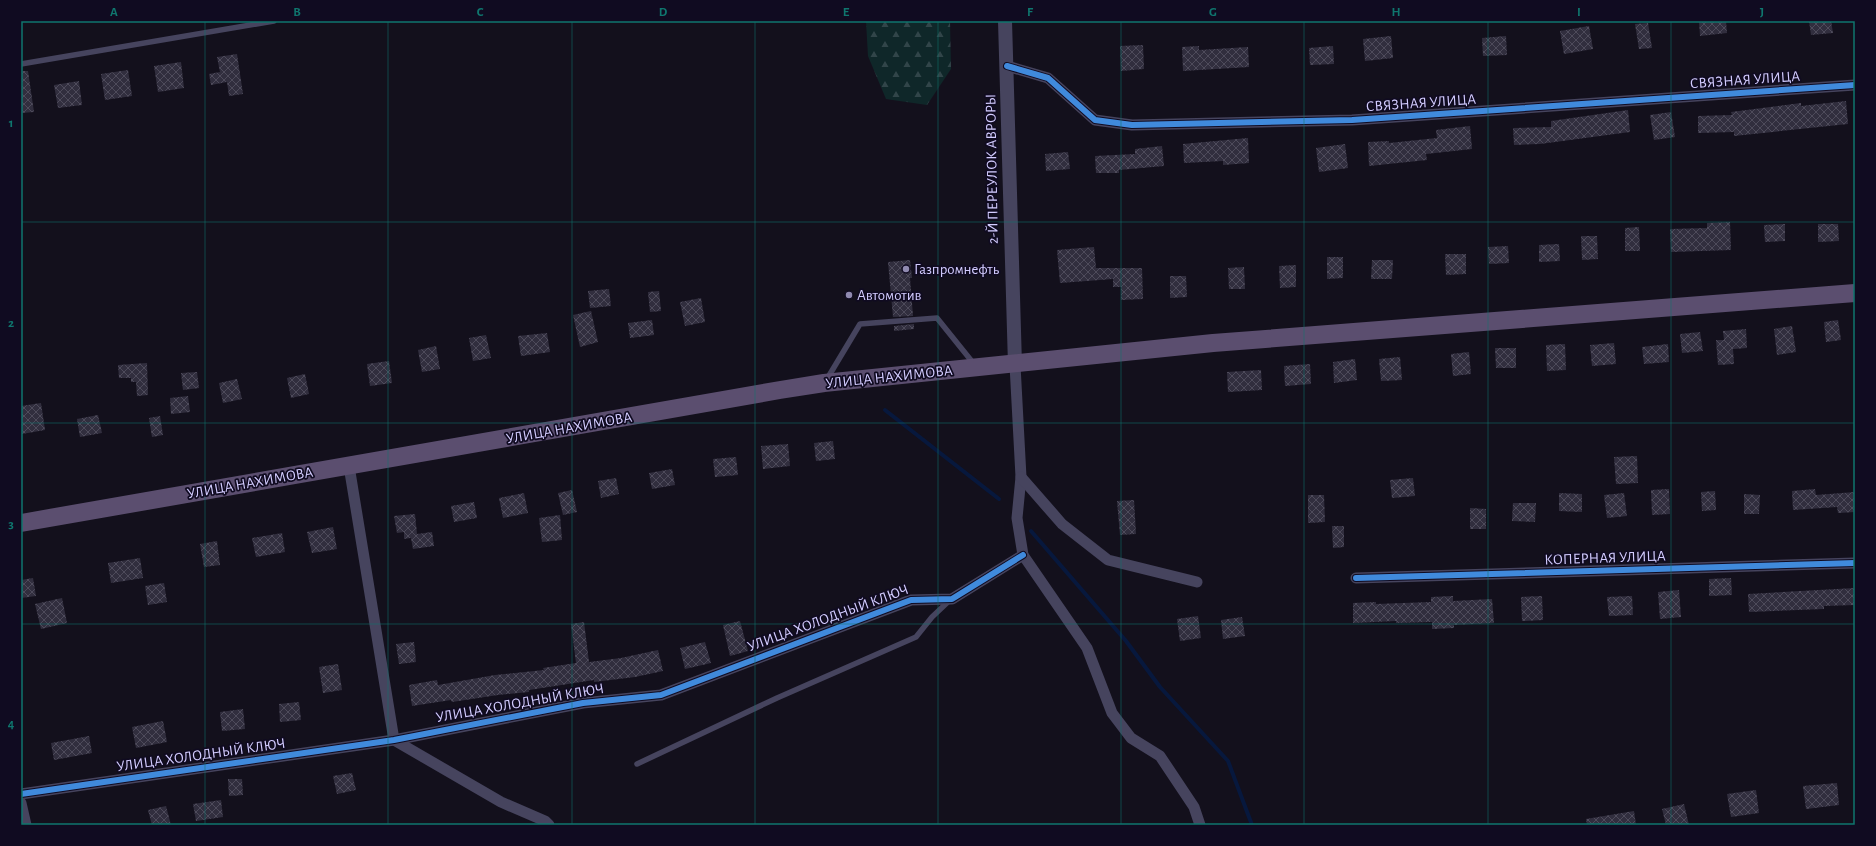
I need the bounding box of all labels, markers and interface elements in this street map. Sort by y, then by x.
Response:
text: A [110,6,118,19]
text: B [293,6,301,19]
text: C [477,6,484,19]
text: D [659,6,668,19]
text: E [843,6,850,19]
text: F [1027,6,1034,19]
text: G [1209,6,1217,19]
text: H [1391,6,1401,19]
text: I [1577,6,1581,19]
text: J [1760,6,1764,19]
street label: СВЯЗНАЯ УЛИЦА [1690,69,1801,91]
street label: СВЯЗНАЯ УЛИЦА [1366,92,1477,114]
street label: 2-Й ПЕРЕУЛОК АВРОРЫ [983,94,1001,244]
text: 1 [9,117,13,130]
place label: Газпромнефть [914,262,1000,277]
marker: Газпромнефть [901,264,911,274]
place label: Автомотив [857,288,922,303]
marker: Автомотив [844,290,854,300]
text: 2 [8,317,14,330]
street label: УЛИЦА НАХИМОВА [825,363,953,391]
street label: УЛИЦА НАХИМОВА [505,409,633,446]
street label: УЛИЦА НАХИМОВА [186,464,314,501]
text: 3 [8,518,14,531]
street label: КОПЕРНАЯ УЛИЦА [1544,548,1666,568]
street label: УЛИЦА ХОЛОДНЫЙ КЛЮЧ [745,582,911,654]
street label: УЛИЦА ХОЛОДНЫЙ КЛЮЧ [435,681,605,725]
text: 4 [8,718,15,731]
street label: УЛИЦА ХОЛОДНЫЙ КЛЮЧ [116,736,286,774]

